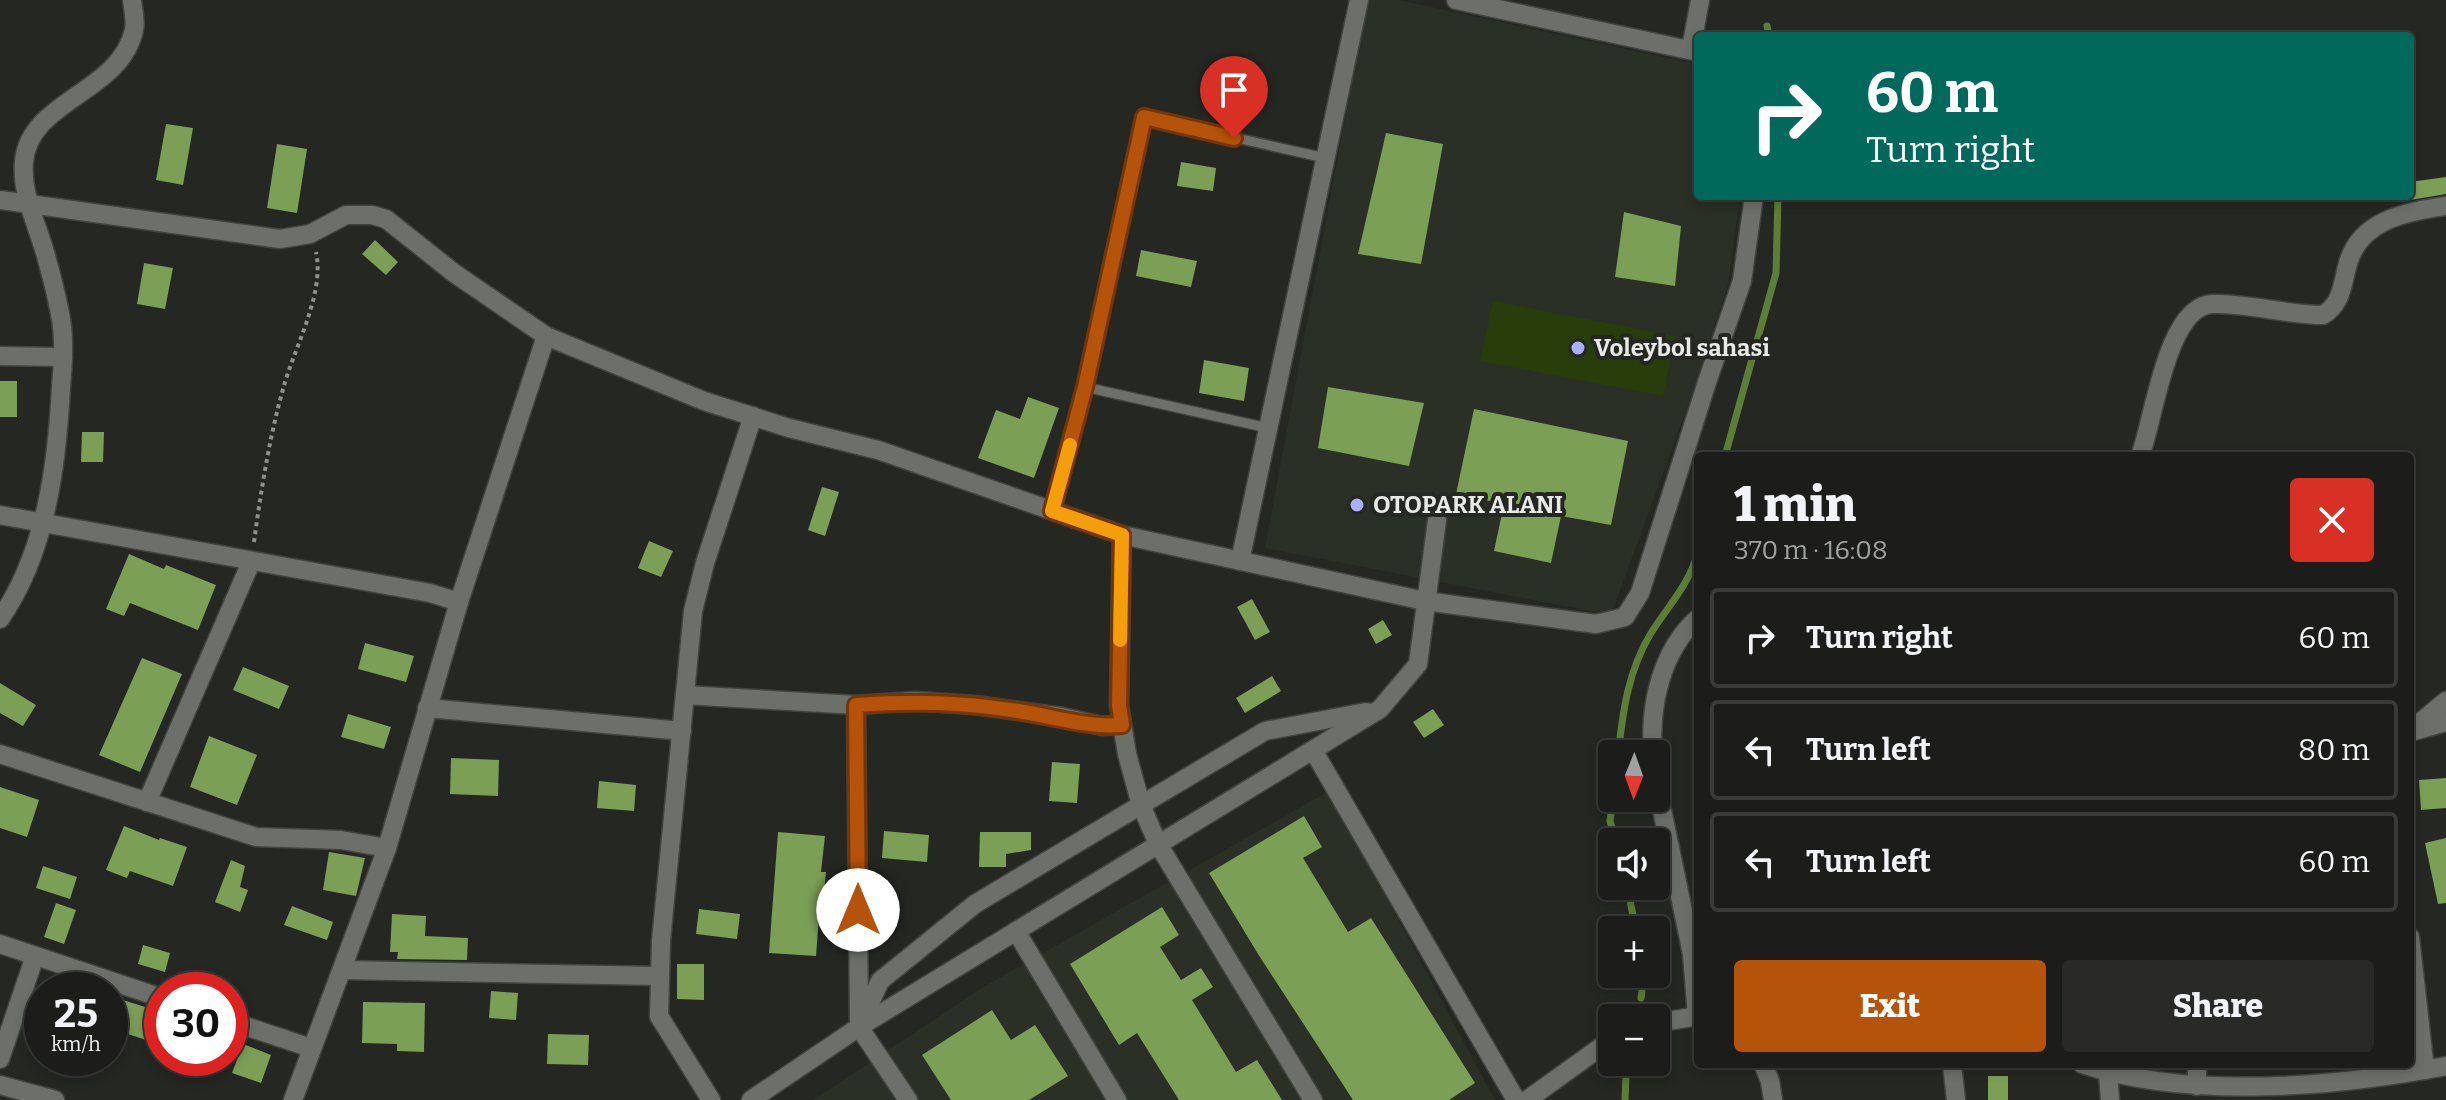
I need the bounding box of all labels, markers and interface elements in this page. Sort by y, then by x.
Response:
pin [1200,56,1268,138]
text: 60 m [1866,60,1998,127]
icon: right [1734,64,1838,168]
icon: arrive [1212,68,1256,112]
text: Turn right [1866,128,2035,172]
place label: Voleybol sahasi [1594,334,1770,362]
marker: Voleybol sahasi [1569,339,1587,357]
text: 1 min [1734,476,1856,534]
button: close [2290,478,2374,562]
place label: OTOPARK ALANI [1373,491,1563,519]
marker: OTOPARK ALANI [1348,496,1366,514]
text: 370 m · 16:08 [1734,535,1888,566]
icon: right [1738,616,1782,660]
text: Turn right [1806,620,1953,656]
text: 60 m [2299,620,2370,656]
icon: left [1738,728,1782,772]
text: Turn left [1806,732,1931,768]
text: 80 m [2298,732,2370,768]
north arrow [1598,740,1670,812]
map controls [1598,740,1670,1076]
button: sound [1598,828,1670,900]
icon: left [1738,840,1782,884]
text: Turn left [1806,844,1931,880]
text: 60 m [2299,844,2370,880]
position arrow [816,868,900,952]
button: + [1598,916,1670,988]
button: Exit [1734,960,2046,1052]
button: Share [2062,960,2374,1052]
speed limit sign: 30 [144,972,248,1076]
text: 25 [54,990,98,1038]
button: − [1598,1004,1670,1076]
text: km/h [51,1032,101,1056]

